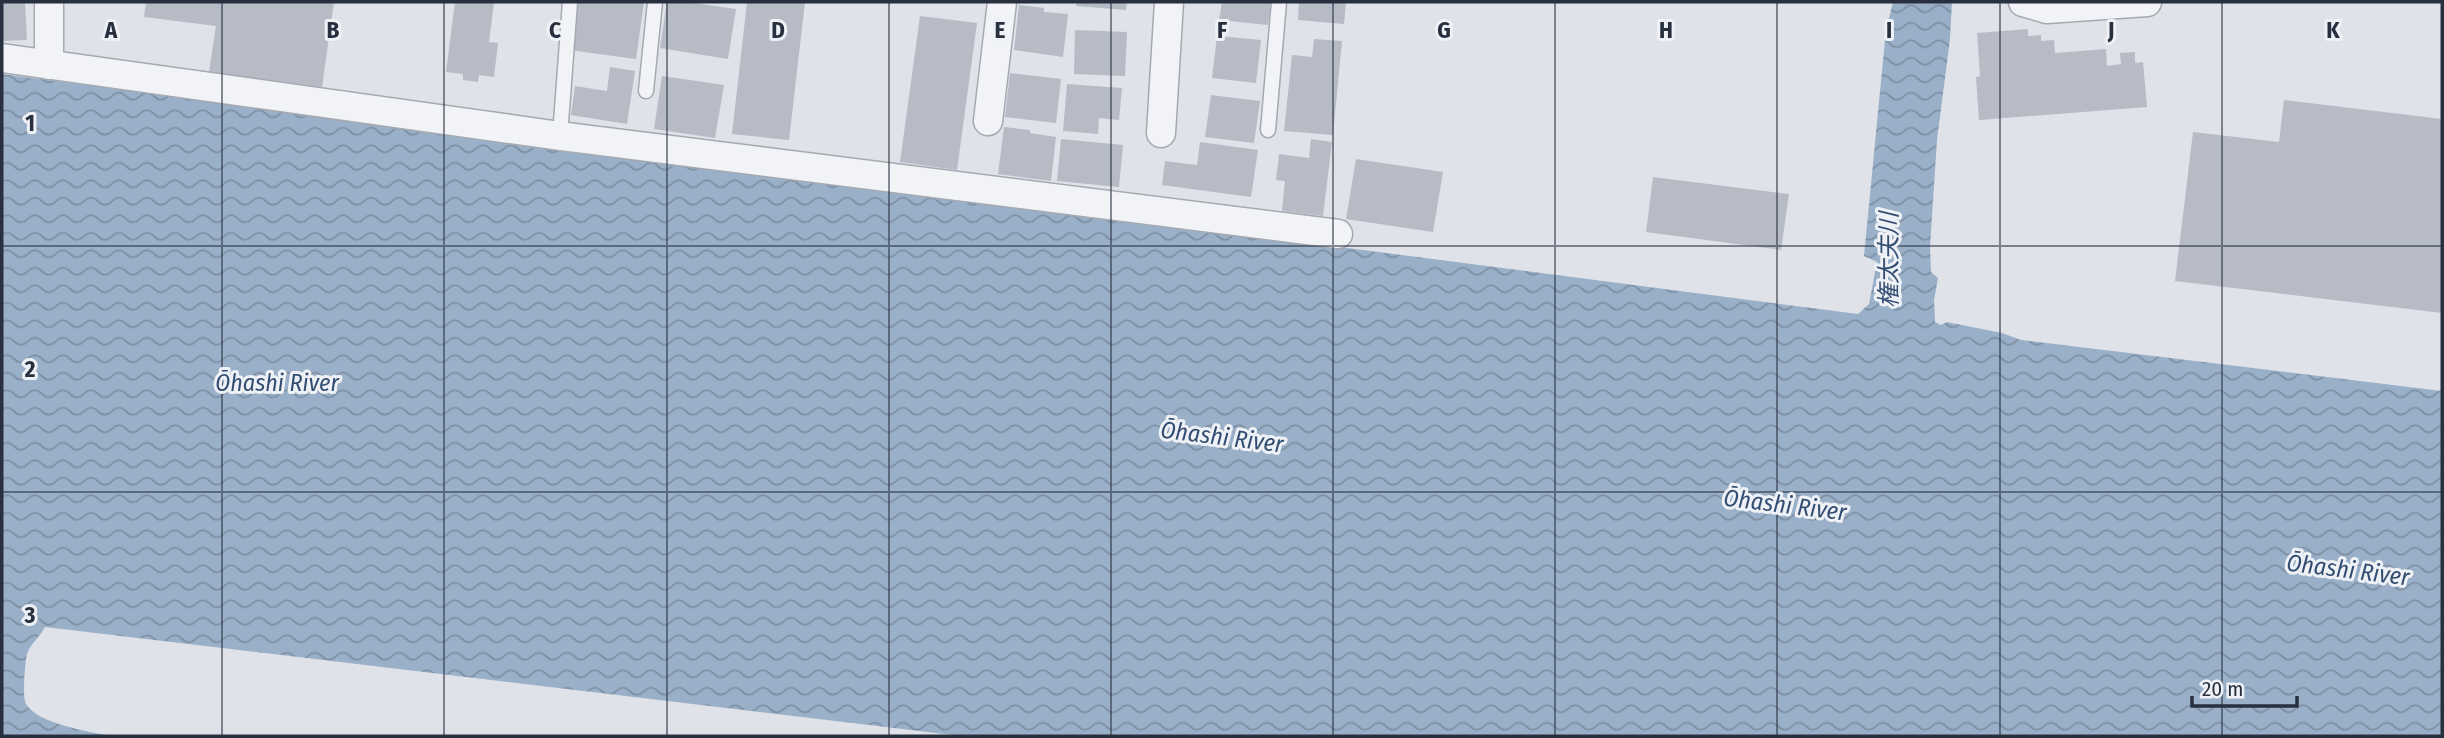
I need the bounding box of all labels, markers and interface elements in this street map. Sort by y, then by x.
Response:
text: A [104,16,118,44]
text: B [327,16,340,44]
text: C [549,16,561,44]
text: D [771,16,785,44]
text: E [995,16,1006,44]
text: F [1217,16,1227,44]
text: G [1437,16,1451,44]
text: H [1659,16,1673,44]
text: I [1886,16,1892,44]
text: J [2107,16,2114,44]
text: K [2326,16,2340,44]
text: 1 [25,109,35,137]
water label: 権太夫川 [1875,209,1903,308]
text: 2 [24,355,36,383]
water label: Ōhashi River [215,369,339,397]
water label: Ōhashi River [1159,416,1286,459]
water label: Ōhashi River [1722,484,1849,527]
water label: Ōhashi River [2285,549,2412,592]
text: 3 [24,601,36,629]
scale bar [2192,664,2297,708]
text: 20 m [2202,676,2243,702]

